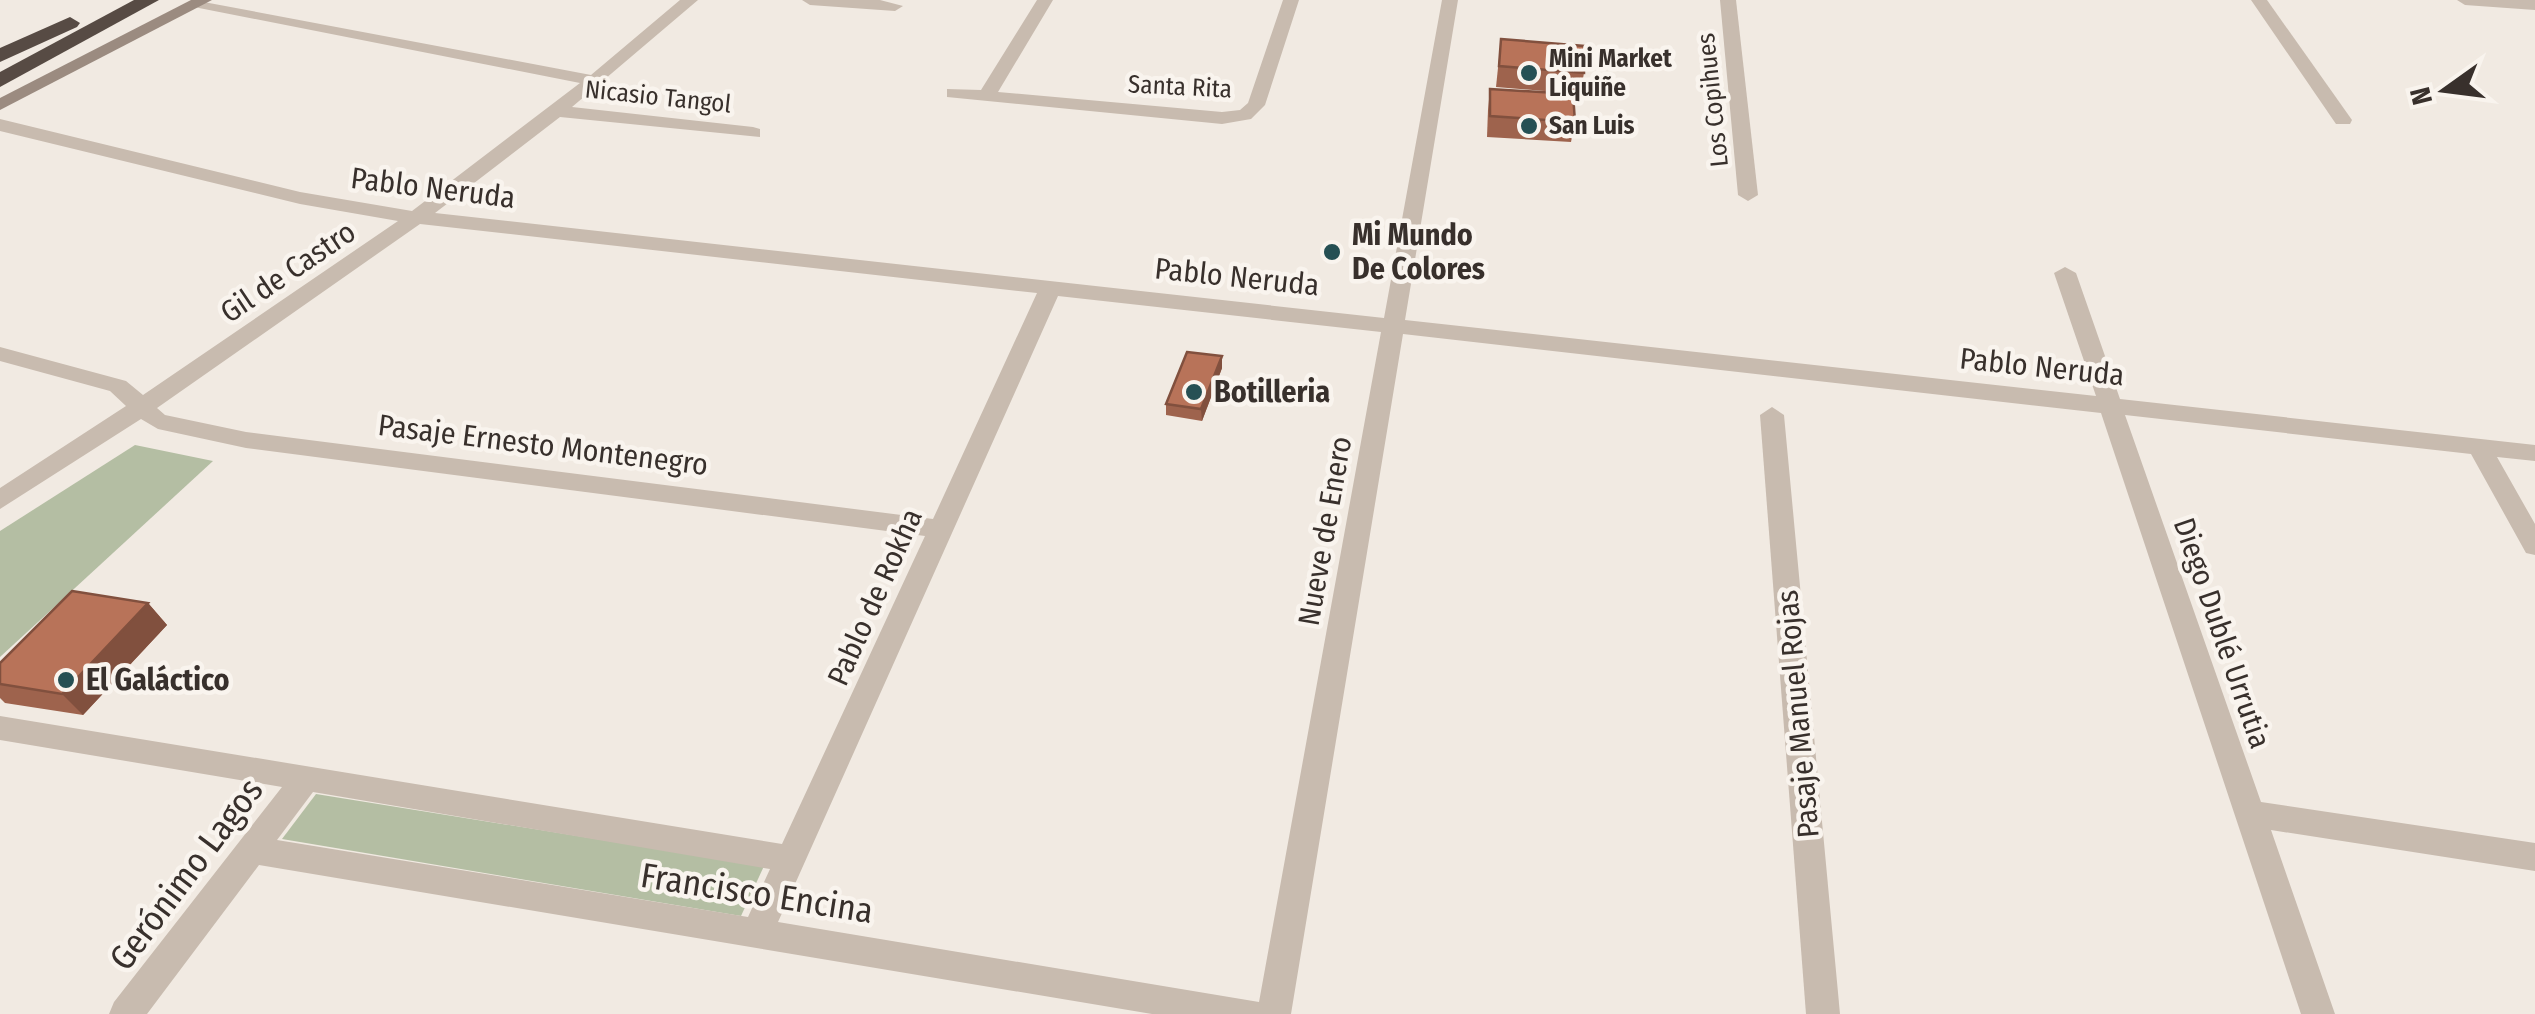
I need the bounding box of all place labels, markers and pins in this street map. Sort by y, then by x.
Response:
place label: Mini Market Liquiñe [1549,44,1673,103]
marker: Mini Market Liquiñe [1518,62,1540,84]
place label: San Luis [1549,111,1634,141]
marker: San Luis [1518,115,1540,137]
place label: Mi Mundo De Colores [1352,217,1485,287]
marker: Mi Mundo De Colores [1321,241,1343,263]
place label: Botilleria [1214,374,1330,410]
marker: Botilleria [1183,381,1205,403]
place label: El Galáctico [86,662,230,698]
marker: El Galáctico [55,669,77,691]

